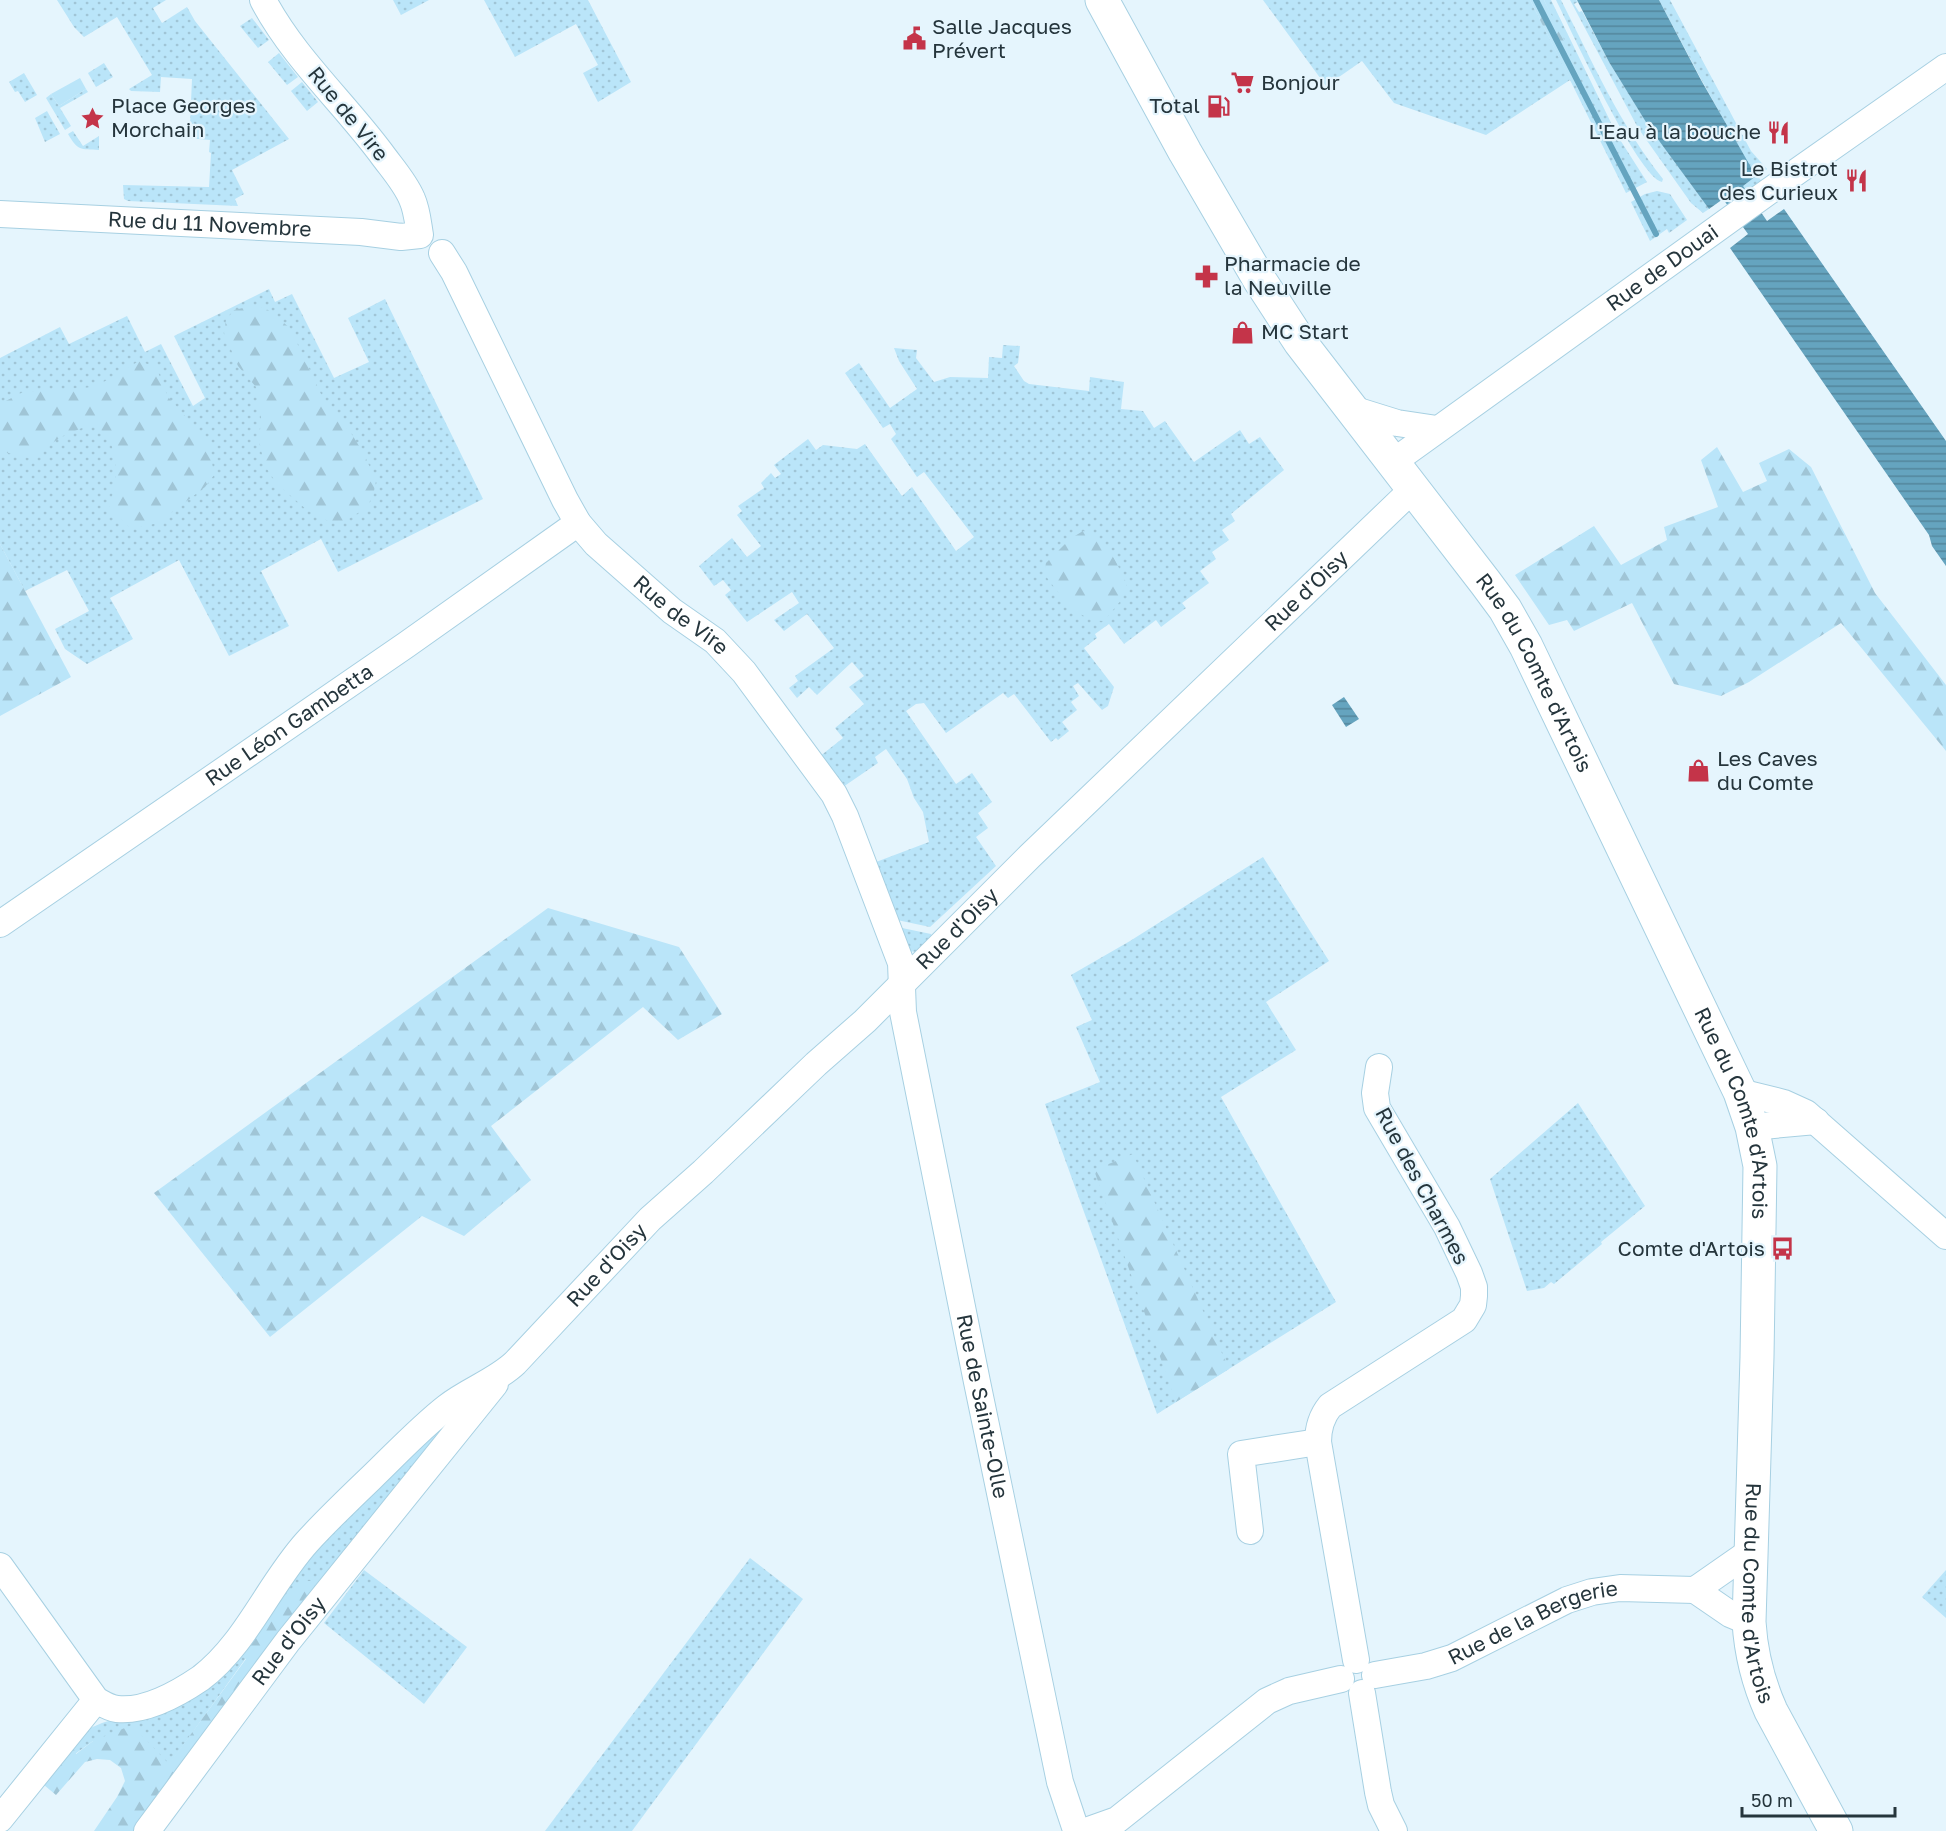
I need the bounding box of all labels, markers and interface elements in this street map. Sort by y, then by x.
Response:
place label: Salle Jacques Prévert [932,13,1072,63]
public building icon: Salle Jacques Prévert [901,26,927,52]
street label: Rue de Vire [303,61,395,166]
place label: Bonjour [1261,69,1340,95]
supermarket icon: Bonjour [1230,70,1256,96]
place label: Place Georges Morchain [111,92,256,142]
place label: Total [1149,92,1200,118]
fuel station icon: Total [1205,93,1231,119]
place icon: Place Georges Morchain [80,105,106,131]
place label: L'Eau à la bouche [1588,118,1761,144]
restaurant icon: L'Eau à la bouche [1766,119,1792,145]
place label: Le Bistrot des Curieux [1719,155,1838,205]
restaurant icon: Le Bistrot des Curieux [1843,168,1869,194]
street label: Rue du 11 Novembre [107,205,312,242]
street label: Rue de Douai [1601,218,1723,316]
place label: Pharmacie de la Neuville [1224,250,1361,300]
pharmacy icon: Pharmacie de la Neuville [1193,263,1219,289]
place label: MC Start [1261,318,1349,344]
shop icon: MC Start [1230,319,1256,345]
street label: Rue d'Oisy [1259,544,1353,636]
street label: Rue du Comte d'Artois [1471,567,1599,776]
street label: Rue de Vire [628,569,735,660]
street label: Rue Léon Gambetta [200,658,378,791]
place label: Les Caves du Comte [1717,745,1818,795]
shop icon: Les Caves du Comte [1686,758,1712,784]
street label: Rue d'Oisy [910,881,1003,975]
street label: Rue du Comte d'Artois [1689,1003,1775,1219]
street label: Rue des Charmes [1370,1102,1475,1269]
street label: Rue d'Oisy [560,1217,652,1312]
place label: Comte d'Artois [1618,1235,1765,1261]
bus stop icon: Comte d'Artois [1770,1236,1796,1262]
street label: Rue de Sainte-Olle [952,1312,1015,1501]
street label: Rue du Comte d'Artois [1737,1482,1780,1707]
street label: Rue de la Bergerie [1443,1574,1619,1670]
street label: Rue d'Oisy [246,1591,331,1690]
scale bar [1742,1780,1895,1818]
text: 50 m [1751,1789,1793,1811]

